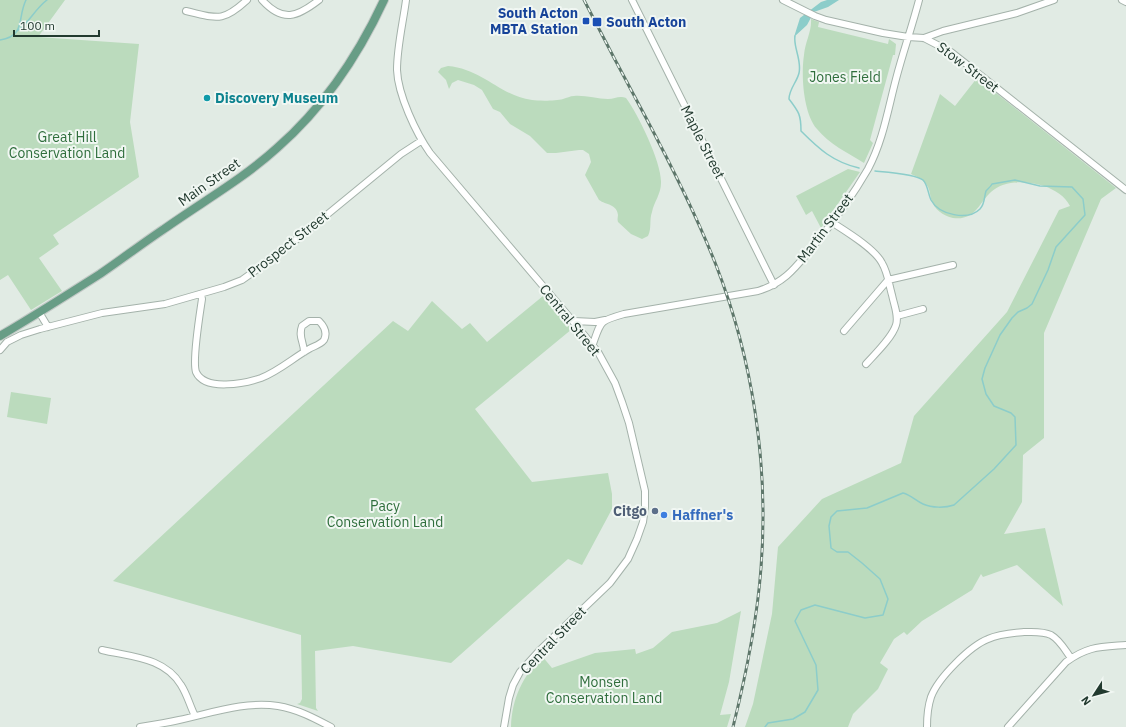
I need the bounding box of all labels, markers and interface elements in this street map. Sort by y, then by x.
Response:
place label: South Acton MBTA Station [490,4,578,38]
scale bar [14,12,99,38]
place label: South Acton [606,13,686,31]
marker: South Acton MBTA Station [581,16,591,26]
marker: South Acton [591,16,603,28]
text: 100 m [20,18,55,33]
street label: Stow Street [933,38,1003,96]
park label: Jones Field [809,68,881,86]
place label: Discovery Museum [215,89,338,107]
marker: Discovery Museum [202,93,212,103]
street label: Maple Street [677,102,729,182]
park label: Great Hill Conservation Land [9,128,125,162]
street label: Main Street [174,154,244,210]
street label: Martin Street [793,190,857,266]
street label: Prospect Street [244,207,332,281]
street label: Central Street [536,280,605,360]
park label: Pacy Conservation Land [327,497,443,531]
place label: Citgo [613,502,647,520]
marker: Citgo [650,506,660,516]
place label: Haffner's [672,506,733,524]
marker: Haffner's [659,510,669,520]
street label: Central Street [516,602,590,678]
park label: Monsen Conservation Land [546,673,662,707]
north arrow [1074,675,1114,715]
text: N [1078,694,1094,708]

